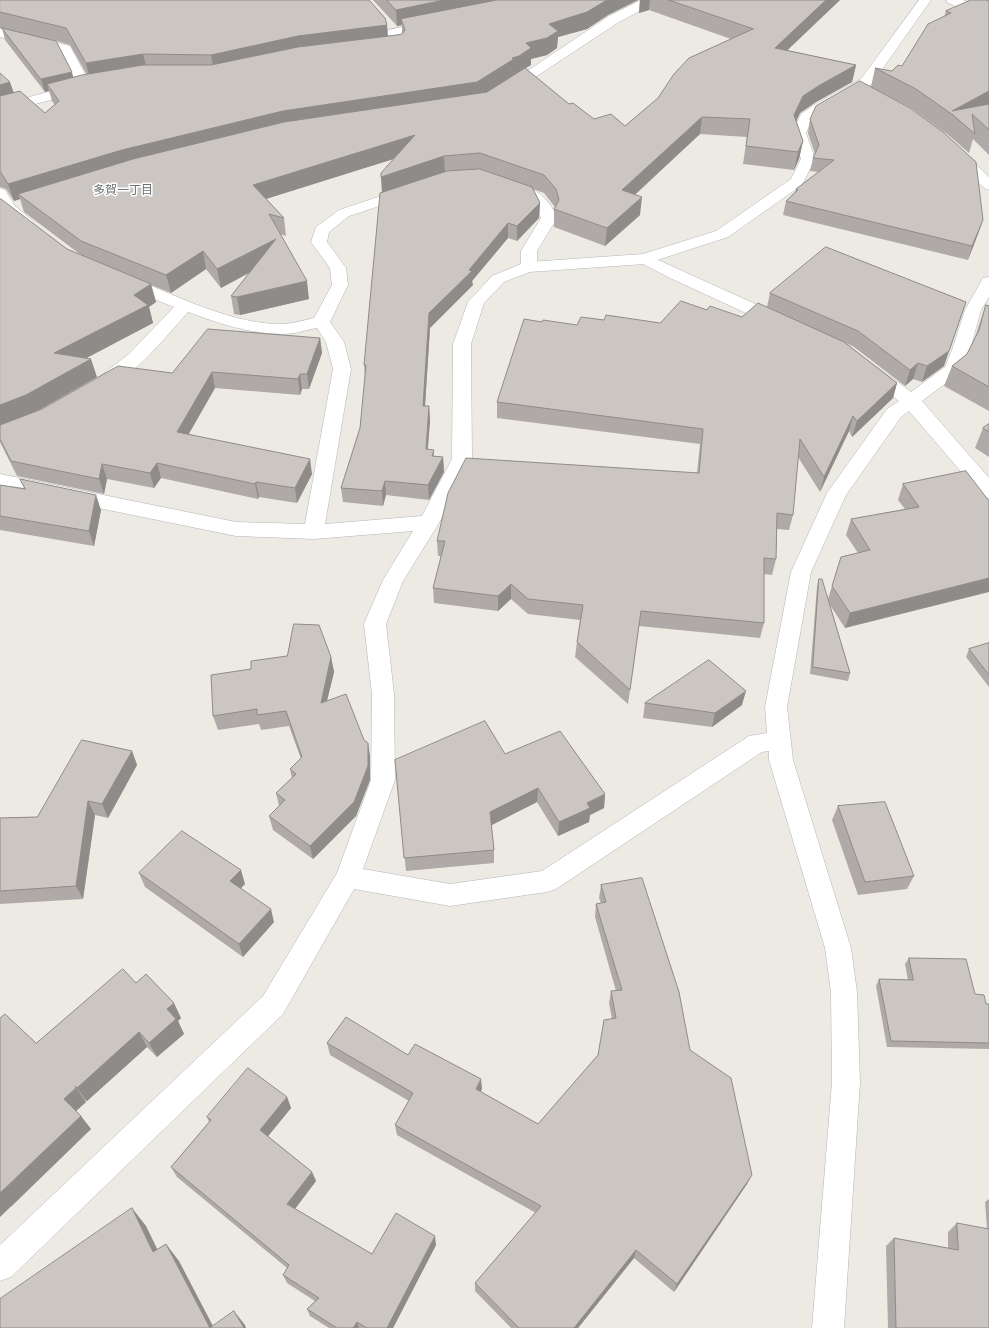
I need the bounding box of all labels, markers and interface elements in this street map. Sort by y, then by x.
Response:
district label: 多賀一丁目 [93,184,153,198]

